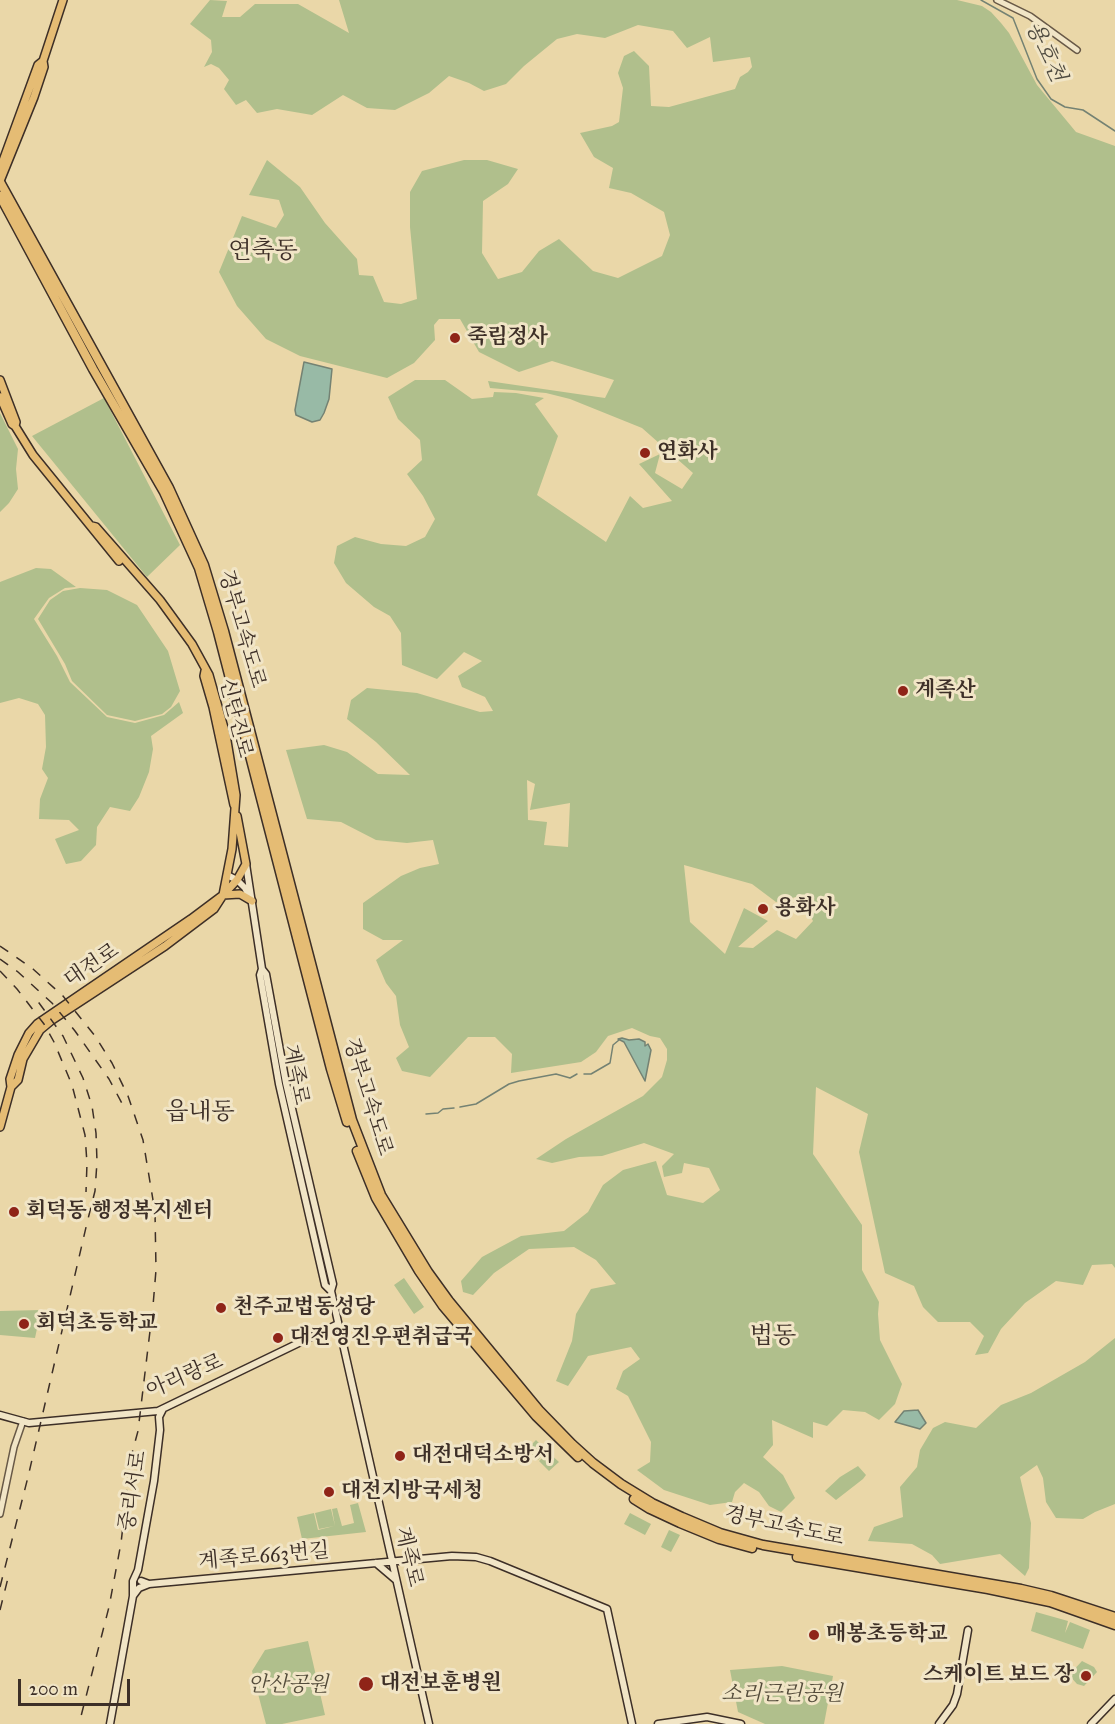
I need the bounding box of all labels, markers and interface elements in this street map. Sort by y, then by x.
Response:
water label: 용호천 [1020,18,1070,86]
district label: 연축동 [228,238,298,266]
place label: 죽림정사 [467,325,548,351]
marker: 죽림정사 [448,331,462,345]
place label: 연화사 [657,440,718,466]
marker: 연화사 [638,446,652,460]
street label: 경부고속도로 [212,567,270,691]
street label: 신탄진로 [213,676,257,760]
place label: 계족산 [915,678,976,704]
marker: 계족산 [896,684,910,698]
place label: 용화사 [775,896,836,922]
marker: 용화사 [756,902,770,916]
street label: 대전로 [60,939,124,993]
street label: 경부고속도로 [337,1035,397,1159]
street label: 계족로 [277,1043,313,1107]
district label: 읍내동 [165,1099,235,1127]
place label: 회덕동 행정복지센터 [26,1199,213,1225]
marker: 회덕동 행정복지센터 [7,1205,21,1219]
place label: 천주교법동성당 [233,1295,375,1321]
marker: 천주교법동성당 [214,1301,228,1315]
place label: 회덕초등학교 [36,1311,158,1337]
marker: 회덕초등학교 [17,1317,31,1331]
district label: 법동 [750,1323,796,1351]
place label: 대전영진우편취급국 [290,1325,473,1351]
marker: 대전영진우편취급국 [271,1331,285,1345]
street label: 아리랑로 [143,1350,227,1404]
place label: 대전대덕소방서 [412,1443,554,1469]
street label: 중리서로 [115,1449,153,1533]
marker: 대전대덕소방서 [393,1449,407,1463]
place label: 대전지방국세청 [341,1479,483,1505]
marker: 대전지방국세청 [322,1485,336,1499]
street label: 경부고속도로 [722,1502,846,1552]
street label: 계족로 [389,1525,427,1589]
street label: 계족로663번길 [197,1539,331,1575]
place label: 매봉초등학교 [826,1622,948,1648]
marker: 매봉초등학교 [807,1628,821,1642]
place label: 스케이트 보드 장 [923,1663,1074,1689]
scale bar [21,1667,134,1705]
marker: 스케이트 보드 장 [1079,1669,1093,1683]
place label: 대전보훈병원 [380,1671,502,1697]
park label: 안산공원 [247,1673,329,1699]
marker: 대전보훈병원 [357,1675,375,1693]
text: 200 m [29,1678,78,1700]
park label: 소리근린공원 [721,1682,843,1708]

